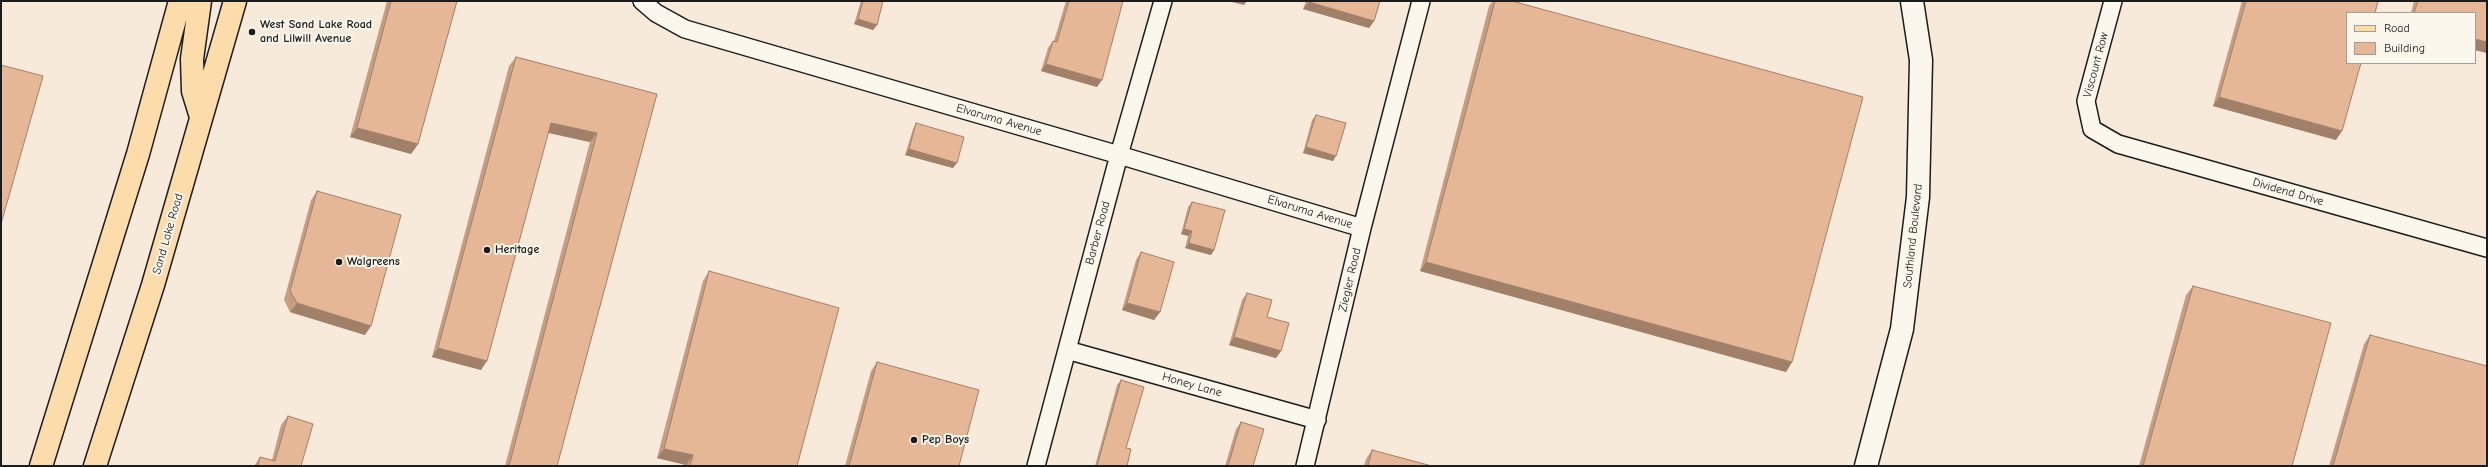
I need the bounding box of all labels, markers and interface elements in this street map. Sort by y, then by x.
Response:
legend [2346,12,2476,64]
place label: West Sand Lake Road and Lilwill Avenue [260,18,372,46]
text: Road [2384,21,2410,35]
marker: West Sand Lake Road and Lilwill Avenue [247,27,257,37]
street label: Viscount Row [2080,31,2112,99]
text: Building [2384,41,2425,55]
street label: Elvaruma Avenue [955,101,1043,139]
street label: Dividend Drive [2251,175,2325,209]
street label: Southland Boulevard [1900,183,1926,289]
street label: Sand Lake Road [150,192,186,276]
street label: Elvaruma Avenue [1266,192,1354,232]
street label: Barber Road [1083,199,1113,267]
place label: Heritage [495,243,539,257]
marker: Heritage [482,245,492,255]
street label: Ziegler Road [1336,247,1364,313]
place label: Walgreens [347,255,400,269]
marker: Walgreens [334,257,344,267]
street label: Honey Lane [1160,370,1224,400]
place label: Pep Boys [922,433,969,447]
marker: Pep Boys [909,435,919,445]

